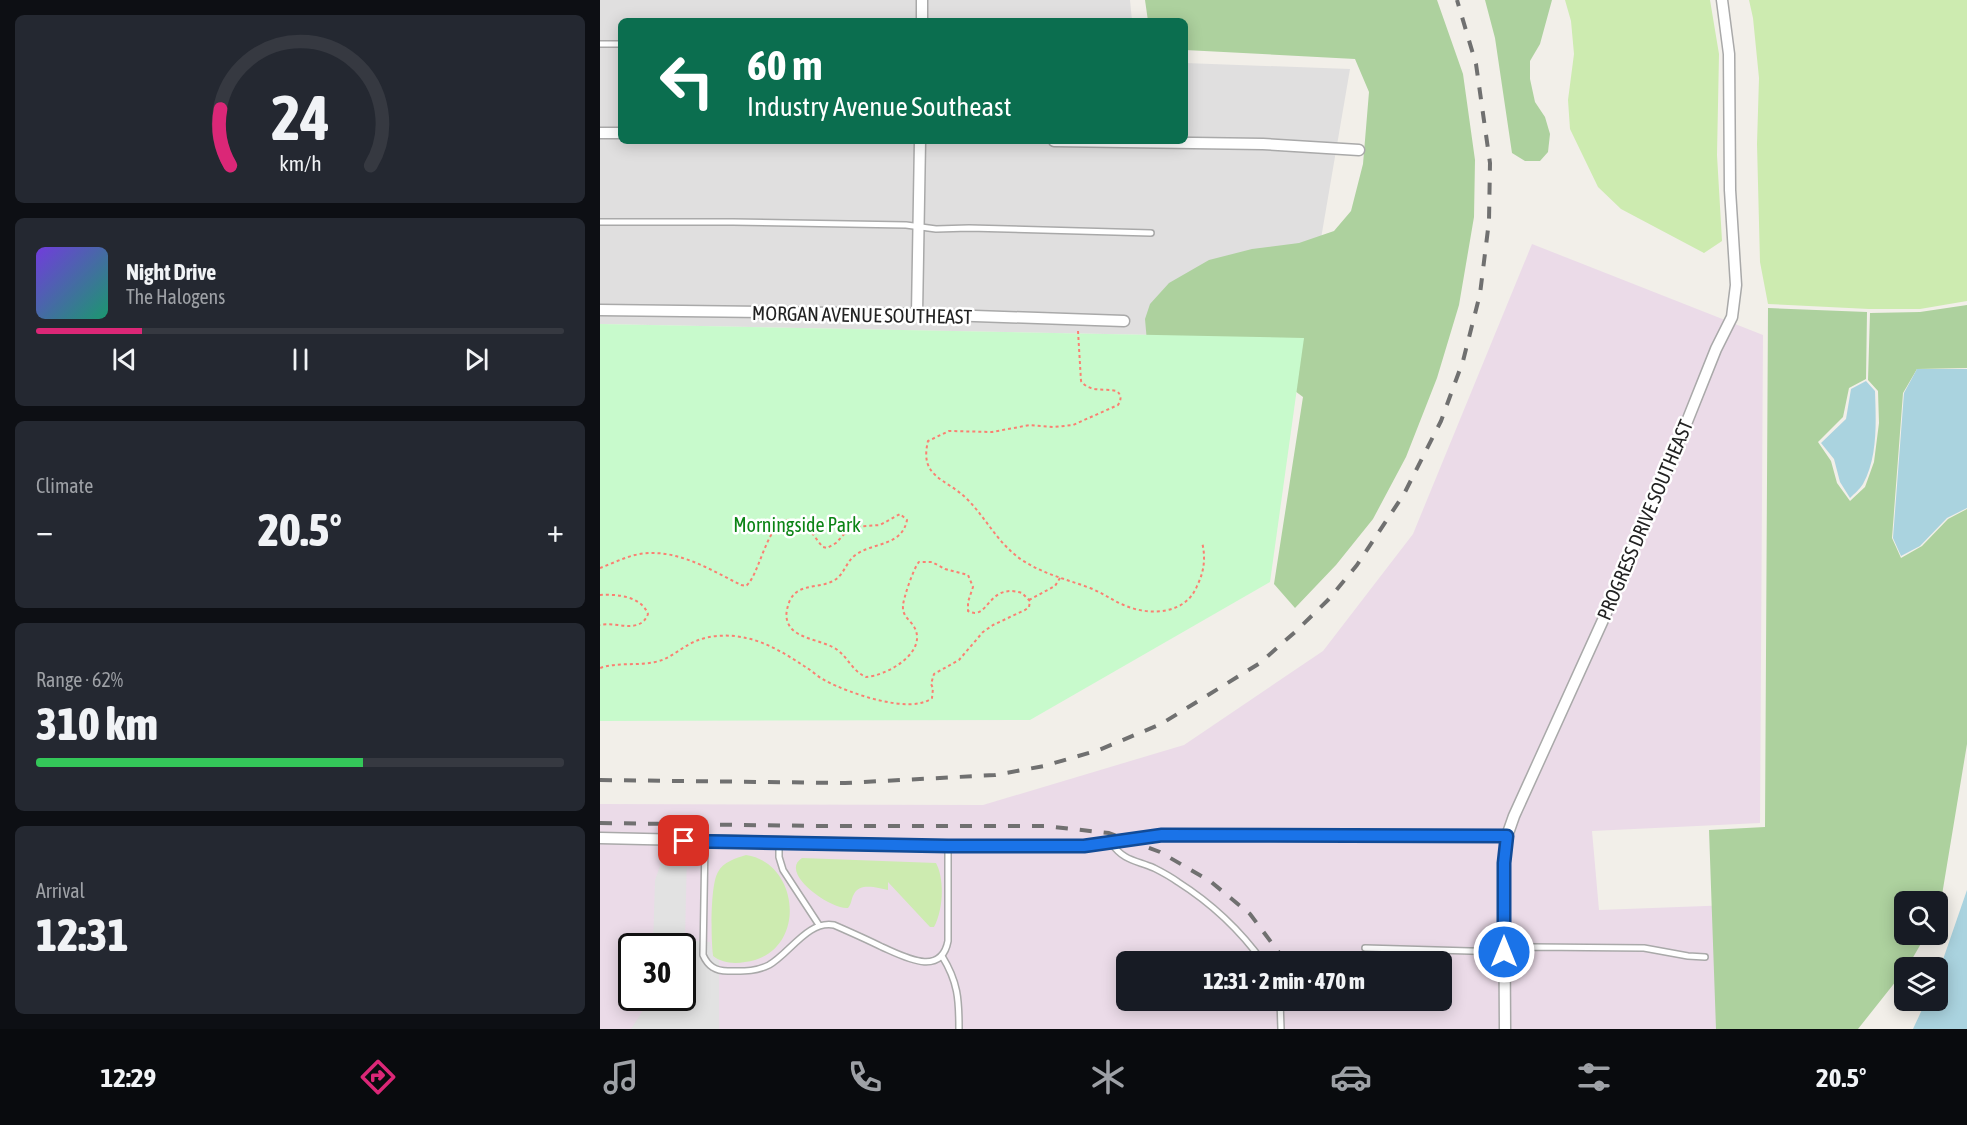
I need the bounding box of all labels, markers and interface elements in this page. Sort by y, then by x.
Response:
text: 60 m [747,41,822,89]
icon: left [648,42,726,120]
text: 24 [271,82,329,153]
text: Industry Avenue Southeast [747,91,1011,122]
text: km/h [279,151,321,176]
text: Night Drive [126,259,216,285]
text: The Halogens [126,285,225,308]
street label: MORGAN AVENUE SOUTHEAST [752,301,972,328]
icon: previous [108,343,141,376]
icon: pause [284,343,317,376]
icon: next [460,343,493,376]
street label: PROGRESS DRIVE SOUTHEAST [1592,416,1697,623]
text: Climate [36,474,93,497]
text: 20.5° [258,504,342,556]
text: − [36,511,53,549]
text: + [547,511,564,549]
park label: Morningside Park [733,513,861,536]
text: Range · 62% [36,668,123,691]
text: 310 km [36,698,158,750]
pin [658,815,709,866]
icon: arrive [667,824,700,857]
text: Arrival [36,879,85,902]
map controls [1894,891,1948,1011]
button: search [1894,891,1948,945]
text: 12:31 [36,909,129,961]
position arrow [1472,920,1536,984]
speed limit sign: 30 [618,933,696,1011]
button: layers [1894,957,1948,1011]
text: 12:31 · 2 min · 470 m [1203,968,1365,994]
icon: directions [357,1056,399,1098]
icon: music [600,1056,642,1098]
icon: phone [844,1056,886,1098]
icon: climate [1087,1056,1129,1098]
icon: car [1330,1056,1372,1098]
icon: filters [1573,1056,1615,1098]
text: 12:29 [101,1062,156,1093]
text: 20.5° [1816,1062,1866,1093]

